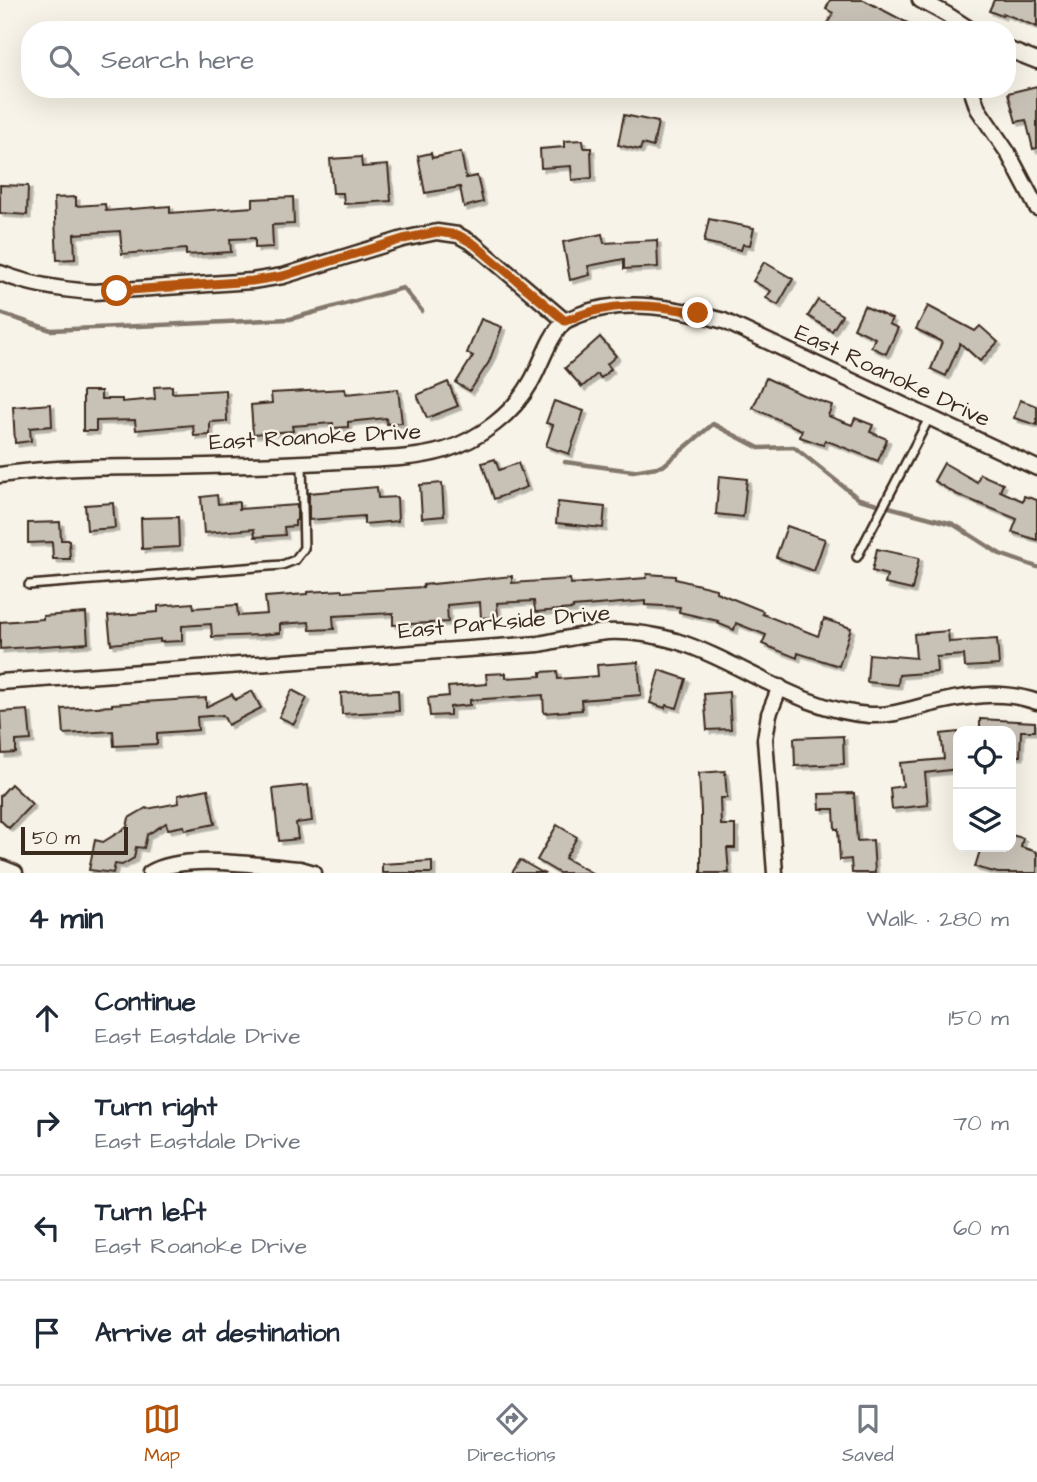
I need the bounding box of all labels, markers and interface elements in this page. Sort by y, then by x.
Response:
search box [21,21,1016,98]
icon: search [45,41,83,79]
text: Search here [101,42,254,78]
route start [101,275,132,306]
route end [682,297,713,328]
street label: East Roanoke Drive [790,317,995,435]
street label: East Roanoke Drive [208,415,422,459]
street label: East Parkside Drive [397,597,611,647]
map controls [953,726,1016,852]
button: locate [953,726,1016,789]
button: layers [953,789,1016,852]
scale bar [21,824,128,856]
text: 50 m [32,825,80,852]
text: 4 min [28,898,103,940]
text: Walk · 280 m [867,903,1009,935]
text: Continue [95,984,196,1020]
icon: ahead [28,999,66,1037]
text: 150 m [948,1002,1009,1034]
text: East Eastdale Drive [95,1020,301,1052]
text: Turn right [95,1089,217,1125]
icon: right [28,1104,66,1142]
text: 70 m [953,1107,1009,1139]
text: East Eastdale Drive [95,1125,301,1157]
text: Turn left [95,1194,206,1230]
icon: left [28,1209,66,1247]
text: 60 m [953,1212,1009,1244]
text: East Roanoke Drive [95,1230,307,1262]
icon: arrive [28,1314,66,1352]
text: Arrive at destination [95,1315,340,1351]
tab: Map [143,1400,181,1469]
tab: Directions [467,1400,556,1469]
tab: Saved [842,1400,894,1469]

